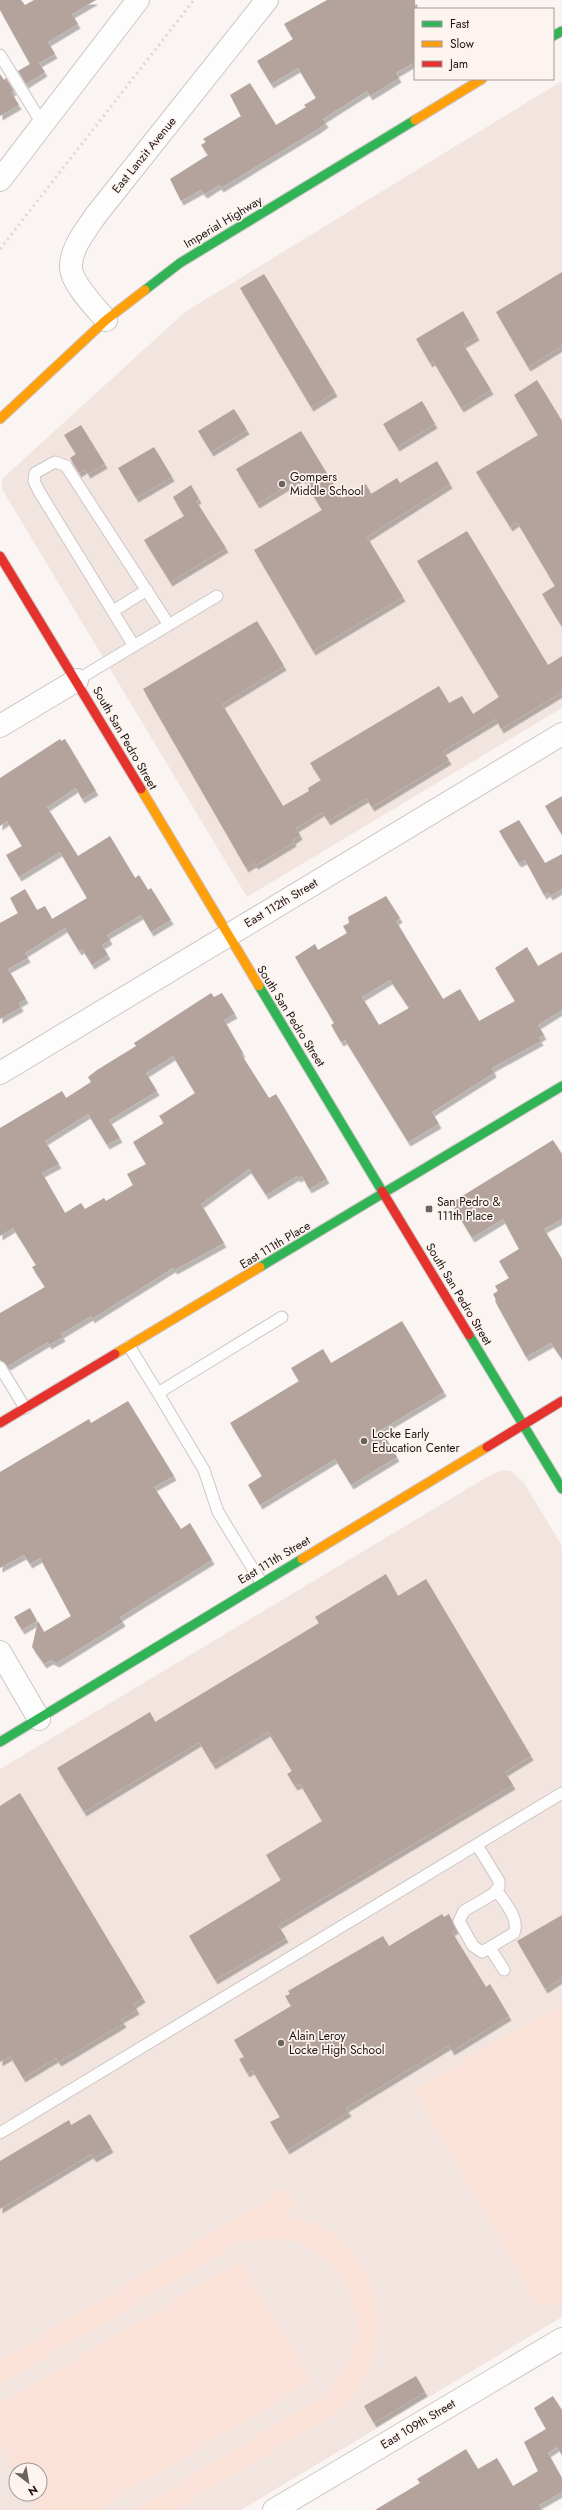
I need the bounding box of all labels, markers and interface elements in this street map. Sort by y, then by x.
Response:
legend [414,8,554,80]
text: Fast [450,15,469,33]
text: Slow [450,35,475,53]
text: Jam [448,55,468,73]
street label: East Lanzit Avenue [108,113,180,197]
street label: Imperial Highway [180,191,266,253]
place label: Gompers Middle School [290,468,364,500]
marker: Gompers Middle School [277,479,287,489]
street label: South San Pedro Street [88,683,162,793]
street label: East 112th Street [241,874,321,932]
street label: South San Pedro Street [253,962,330,1070]
place label: San Pedro & 111th Place [437,1193,501,1225]
marker: San Pedro & 111th Place [424,1204,434,1214]
street label: East 111th Place [236,1217,314,1273]
street label: South San Pedro Street [421,1239,497,1349]
place label: Locke Early Education Center [372,1425,460,1457]
marker: Locke Early Education Center [359,1436,369,1446]
street label: East 111th Street [235,1531,314,1589]
place label: Alain Leroy Locke High School [289,2027,385,2059]
marker: Alain Leroy Locke High School [276,2038,286,2048]
street label: East 109th Street [377,2394,459,2454]
north arrow [8,2462,48,2502]
text: N [25,2481,41,2500]

